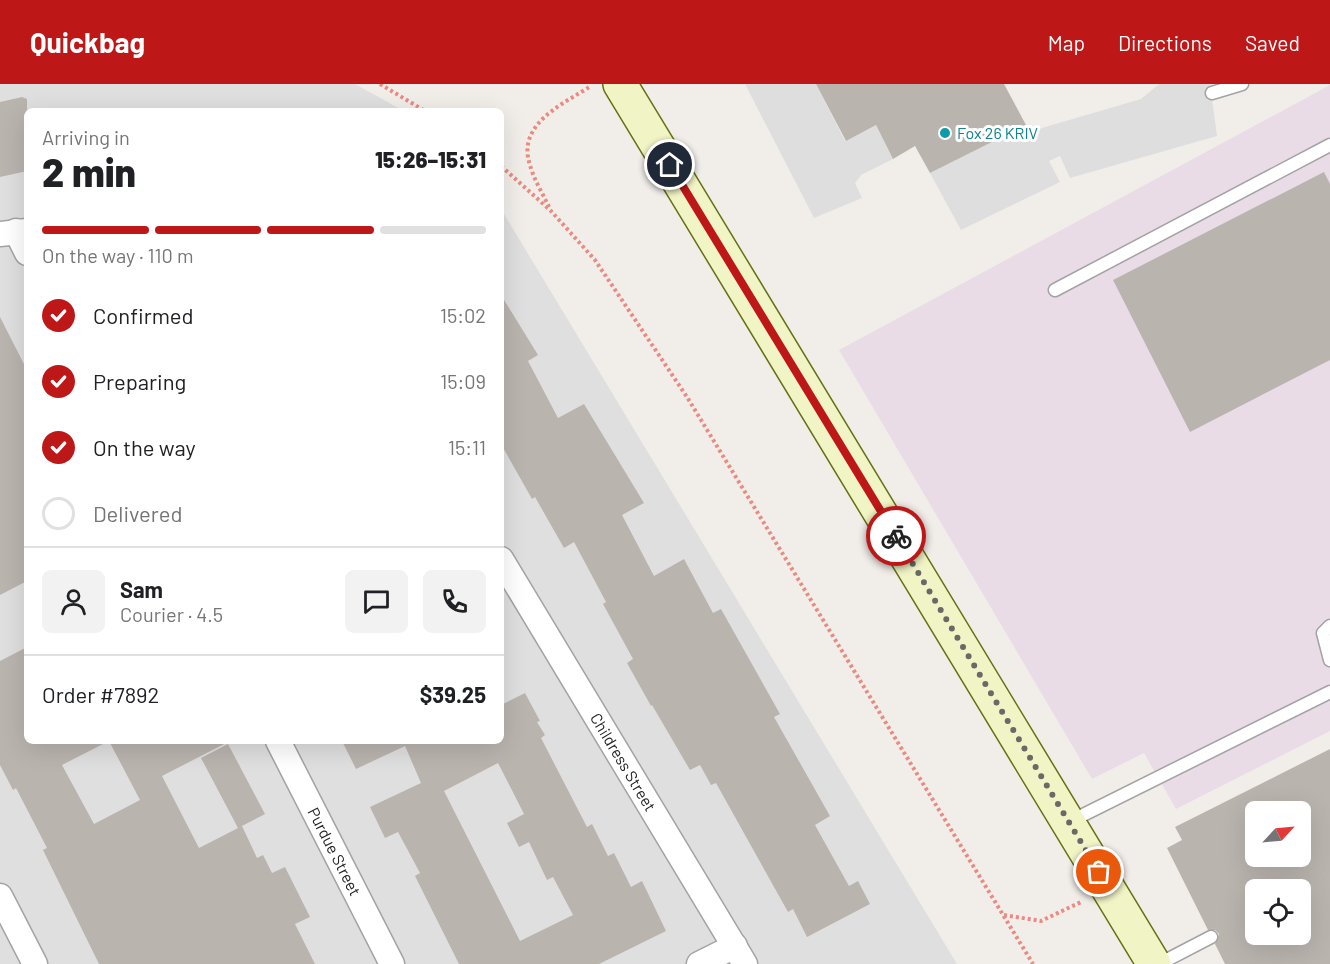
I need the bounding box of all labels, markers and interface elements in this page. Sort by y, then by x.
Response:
text: Quickbag [30,25,145,59]
text: Map [1048,30,1085,55]
text: Directions [1118,30,1212,55]
text: Saved [1245,30,1300,55]
place label: Fox 26 KRIV [957,123,1038,142]
text: Arriving in [42,125,130,149]
marker: Fox 26 KRIV [938,126,952,140]
pin [644,139,695,190]
text: 15:26–15:31 [375,146,486,172]
text: 2 min [42,148,136,195]
icon: home [653,148,686,181]
text: On the way · 110 m [42,243,193,267]
icon: check [42,299,75,332]
text: Confirmed [93,302,193,328]
text: 15:02 [440,303,486,327]
icon: check [42,365,75,398]
text: Preparing [93,368,186,394]
text: 15:09 [440,369,486,393]
icon: check [42,431,75,464]
text: On the way [93,434,196,460]
text: 15:11 [448,435,486,459]
text: Delivered [93,500,182,526]
courier [866,506,926,566]
icon: bike [880,520,913,553]
button: person [42,570,105,633]
button: chat [345,570,408,633]
button: phone [423,570,486,633]
text: Sam [120,576,163,602]
text: Courier · 4.5 [120,602,223,626]
text: Order #7892 [42,681,159,707]
text: $39.25 [420,681,486,707]
street label: Childress Street [587,709,661,814]
north arrow [1245,801,1311,867]
map controls [1245,801,1311,945]
street label: Purdue Street [304,804,365,899]
pin [1073,846,1124,897]
icon: bag [1082,855,1115,888]
button: locate [1245,879,1311,945]

